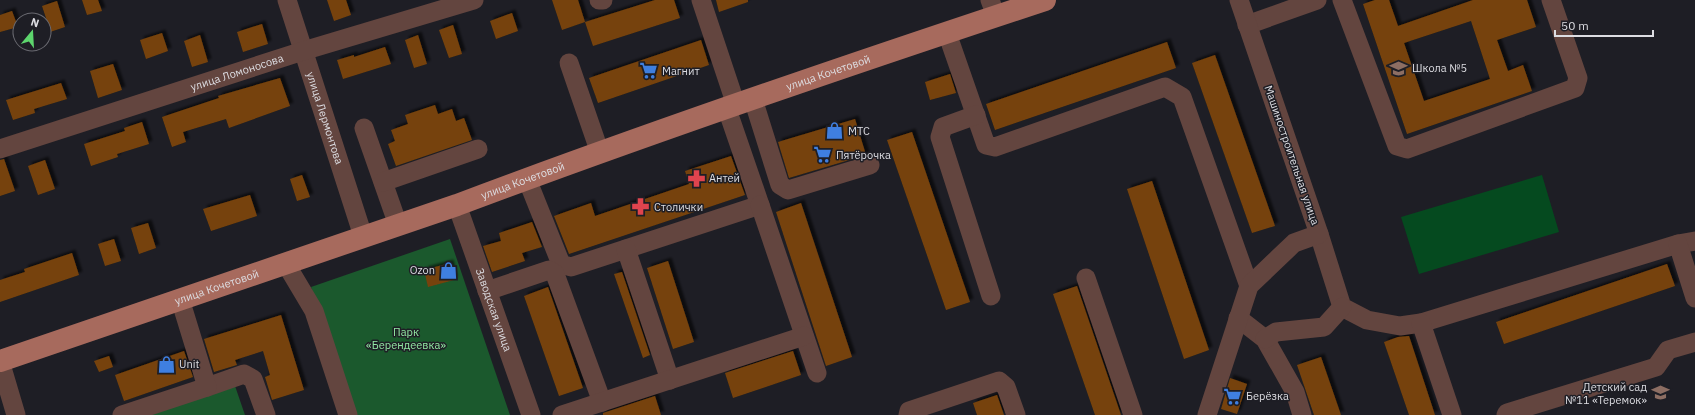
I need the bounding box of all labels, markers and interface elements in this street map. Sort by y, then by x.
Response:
north arrow [12,12,52,52]
scale bar [1555,12,1653,38]
text: N [29,15,41,30]
text: 50 m [1561,18,1589,33]
street label: улица Ломоносова [189,51,285,94]
street label: улица Кочетовой [784,52,872,93]
school or university icon: Школа №5 [1389,58,1409,78]
supermarket icon: Магнит [639,61,659,81]
place label: Школа №5 [1412,61,1467,75]
place label: Магнит [662,64,700,78]
street label: улица Лермонтова [304,70,347,166]
street label: Машиностроительная улица [1261,83,1323,227]
shop icon: МТС [825,121,845,141]
place label: МТС [848,124,870,138]
supermarket icon: Пятёрочка [813,145,833,165]
place label: Пятёрочка [836,148,891,162]
street label: улица Кочетовой [479,159,566,202]
pharmacy icon: Антей [686,168,706,188]
place label: Антей [709,171,740,185]
pharmacy icon: Столички [631,197,651,217]
place label: Столички [654,200,703,214]
shop icon: Ozon [438,260,458,280]
place label: Ozon [410,263,435,277]
street label: улица Кочетовой [173,266,261,308]
street label: Заводская улица [473,266,515,353]
park label: Парк «Берендеевка» [366,325,446,352]
shop icon: Unit [156,354,176,374]
place label: Unit [179,357,199,371]
place label: Детский сад №11 «Теремок» [1565,380,1647,407]
school or university icon: Детский сад №11 «Теремок» [1650,383,1670,403]
supermarket icon: Берёзка [1223,386,1243,406]
place label: Берёзка [1246,389,1289,403]

